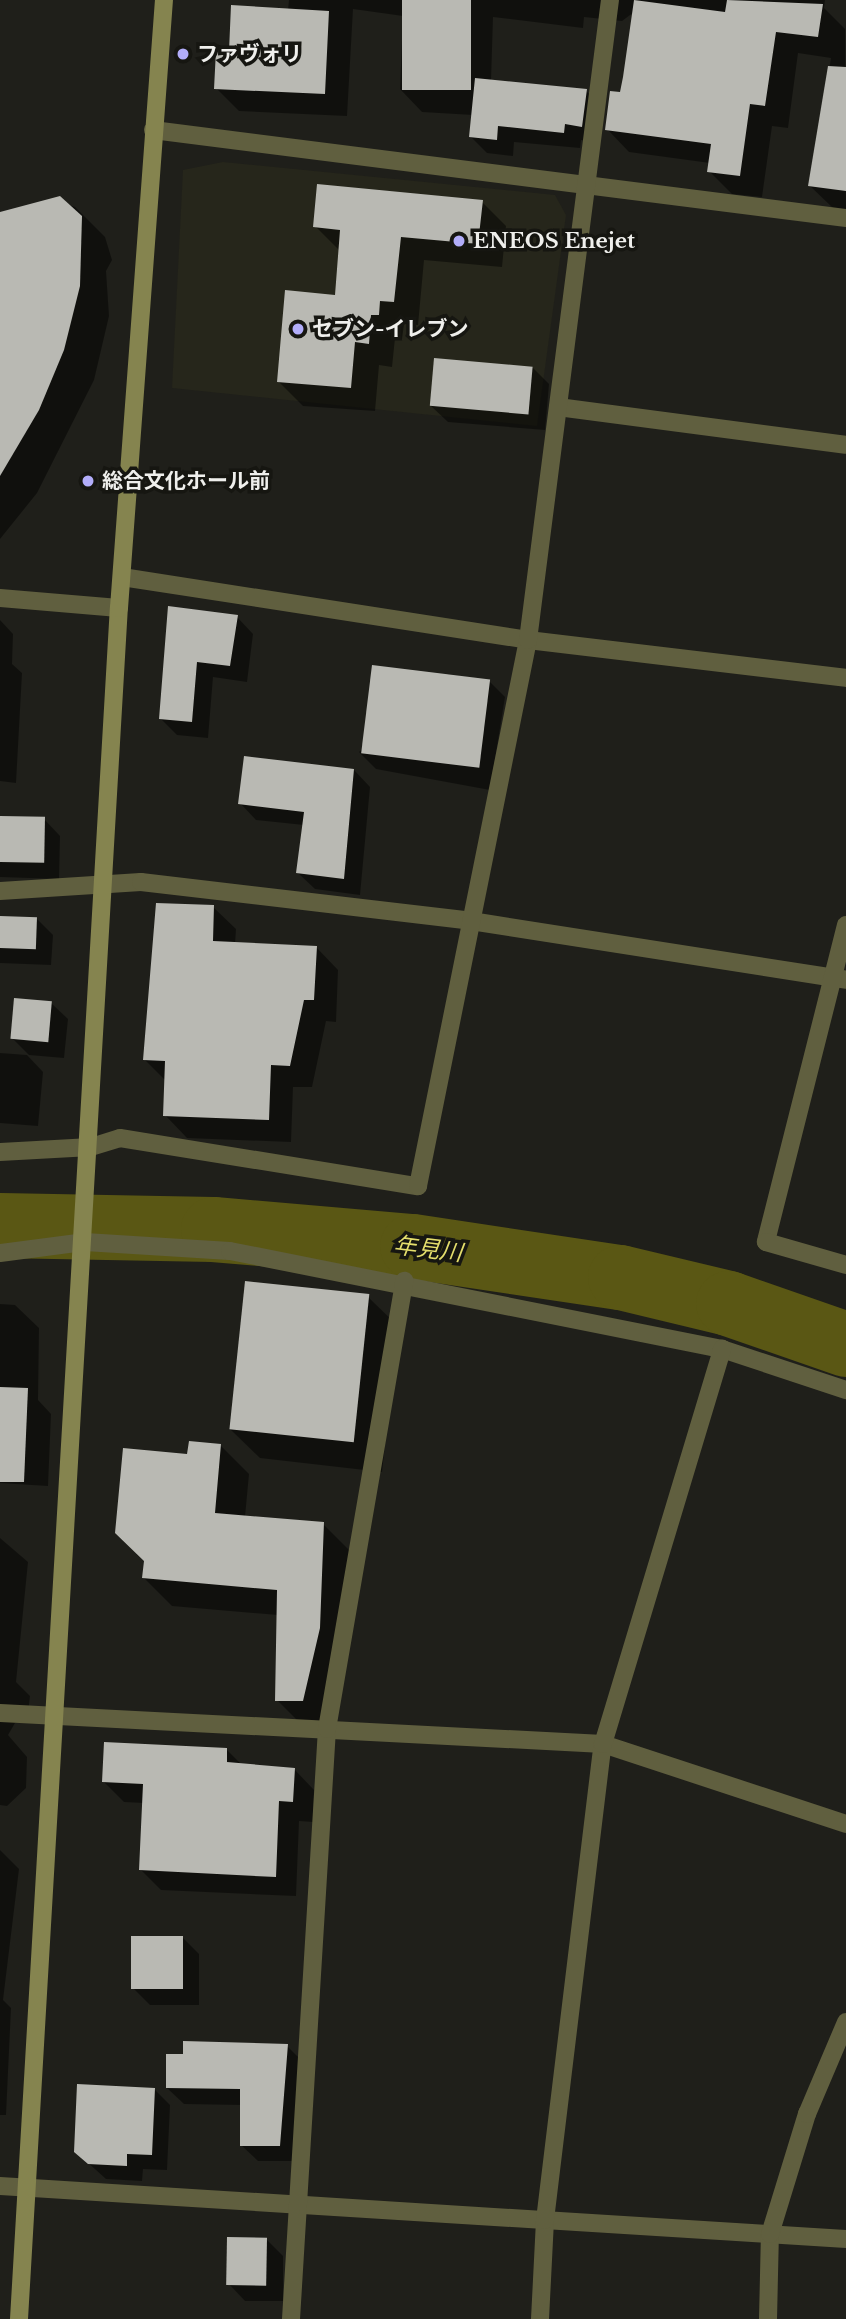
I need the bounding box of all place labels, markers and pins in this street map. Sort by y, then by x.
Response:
place label: ファヴォリ [197,41,302,67]
marker: ファヴォリ [175,46,191,62]
place label: ENEOS Enejet [473,228,635,254]
marker: ENEOS Enejet [451,233,467,249]
place label: セブン-イレブン [312,316,469,342]
marker: セブン-イレブン [290,321,306,337]
place label: 総合文化ホール前 [102,468,270,494]
marker: 総合文化ホール前 [80,473,96,489]

